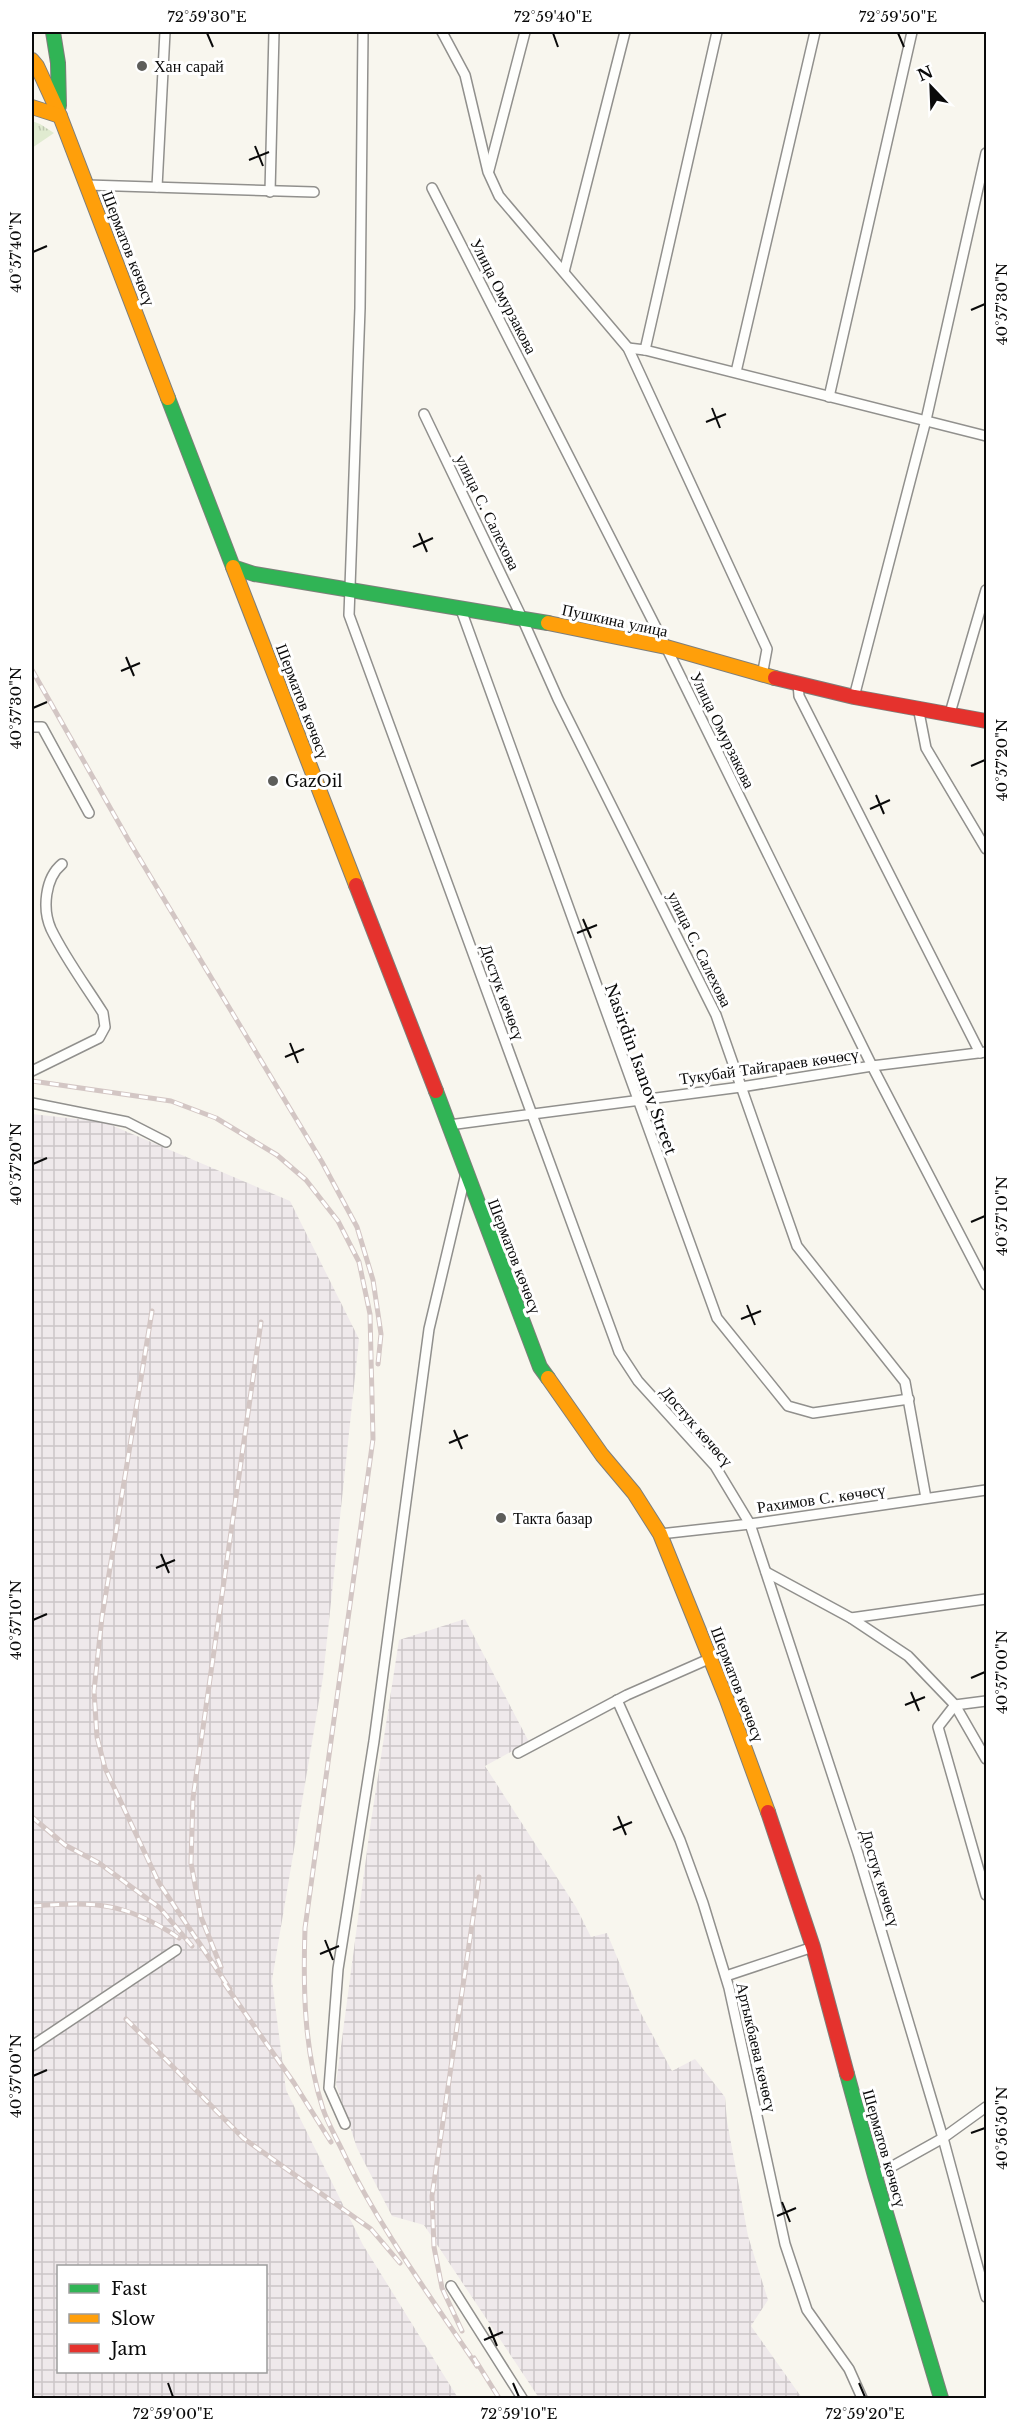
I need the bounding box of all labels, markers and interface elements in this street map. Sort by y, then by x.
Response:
text: 72°59'30"E [167,7,247,26]
text: 72°59'40"E [514,7,592,26]
text: 72°59'50"E [859,7,937,26]
place label: Хан сарай [154,56,224,76]
north arrow [901,57,961,117]
marker: Хан сарай [135,59,149,73]
text: N [914,61,936,85]
street label: Шерматов көчөсү [98,188,160,308]
text: 40°57'40"N [6,211,25,293]
street label: Улица Омурзакова [466,235,542,357]
text: 40°57'30"N [992,263,1011,345]
street label: улица С. Салехова [451,451,525,573]
street label: Пушкина улица [560,599,670,641]
street label: Шерматов көчөсү [272,641,334,761]
text: 40°57'30"N [6,667,25,749]
street label: Улица Омурзакова [686,669,760,791]
text: 40°57'20"N [992,719,1011,801]
place label: GazOil [285,771,342,791]
marker: GazOil [266,774,280,788]
street label: улица С. Салехова [663,888,737,1010]
street label: Достук көчөсү [476,941,530,1043]
street label: Nasirdin Isanov Street [601,981,681,1157]
street label: Тукубай Тайгараев көчөсү [678,1044,860,1088]
text: 40°57'20"N [6,1123,25,1205]
text: 40°57'10"N [992,1176,1011,1256]
street label: Шерматов көчөсү [484,1196,546,1316]
street label: Достук көчөсү [656,1382,738,1470]
street label: Рахимов С. көчөсү [756,1479,886,1517]
place label: Такта базар [513,1508,593,1528]
marker: Такта базар [494,1511,508,1525]
text: 40°57'10"N [6,1580,25,1660]
street label: Шерматов көчөсү [707,1624,769,1744]
text: 40°57'00"N [992,1630,1011,1714]
street label: Достук көчөсү [857,1827,905,1929]
street label: Артыкбаева көчөсү [732,1980,782,2114]
text: 40°57'00"N [6,2034,25,2118]
text: 40°56'50"N [992,2086,1011,2170]
street label: Шерматов көчөсү [859,2087,911,2209]
legend [57,2265,267,2373]
text: Fast [111,2278,148,2300]
text: Slow [111,2308,156,2330]
text: Jam [109,2338,147,2360]
text: 72°59'00"E [133,2404,214,2423]
text: 72°59'10"E [481,2404,558,2423]
text: 72°59'20"E [825,2404,905,2423]

